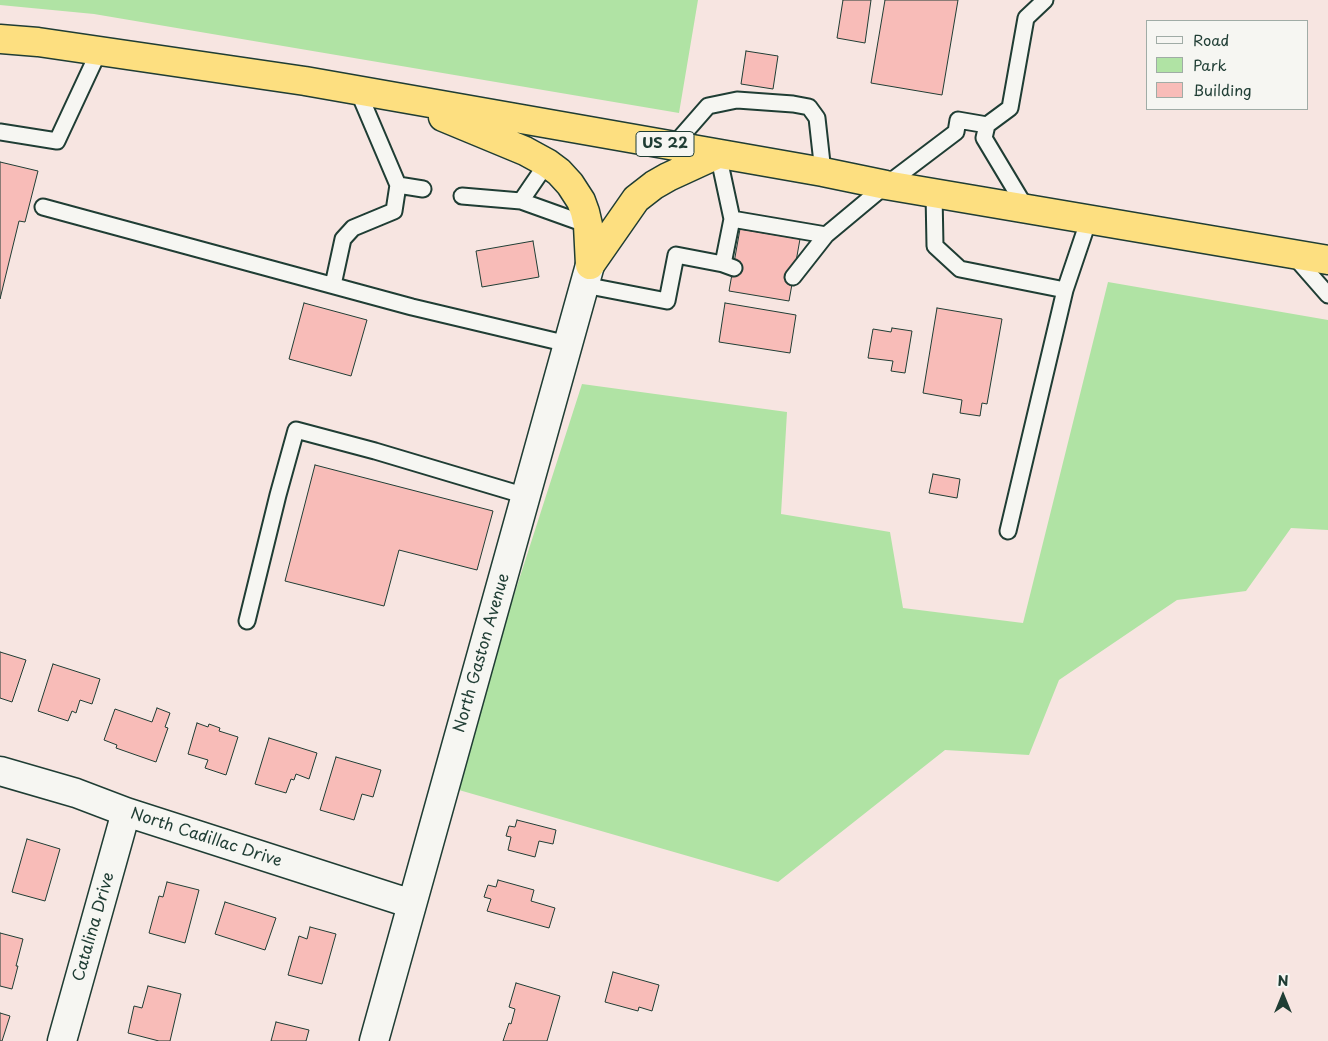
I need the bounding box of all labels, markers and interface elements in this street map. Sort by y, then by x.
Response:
legend [1146,20,1308,110]
text: Road [1193,28,1229,51]
text: Park [1193,53,1227,76]
text: Building [1193,78,1252,101]
road number: US 22 [636,132,694,156]
street label: North Gaston Avenue [450,571,514,735]
street label: North Cadillac Drive [128,804,284,872]
street label: Catalina Drive [69,870,119,984]
text: N [1277,970,1289,991]
north arrow [1258,971,1308,1021]

